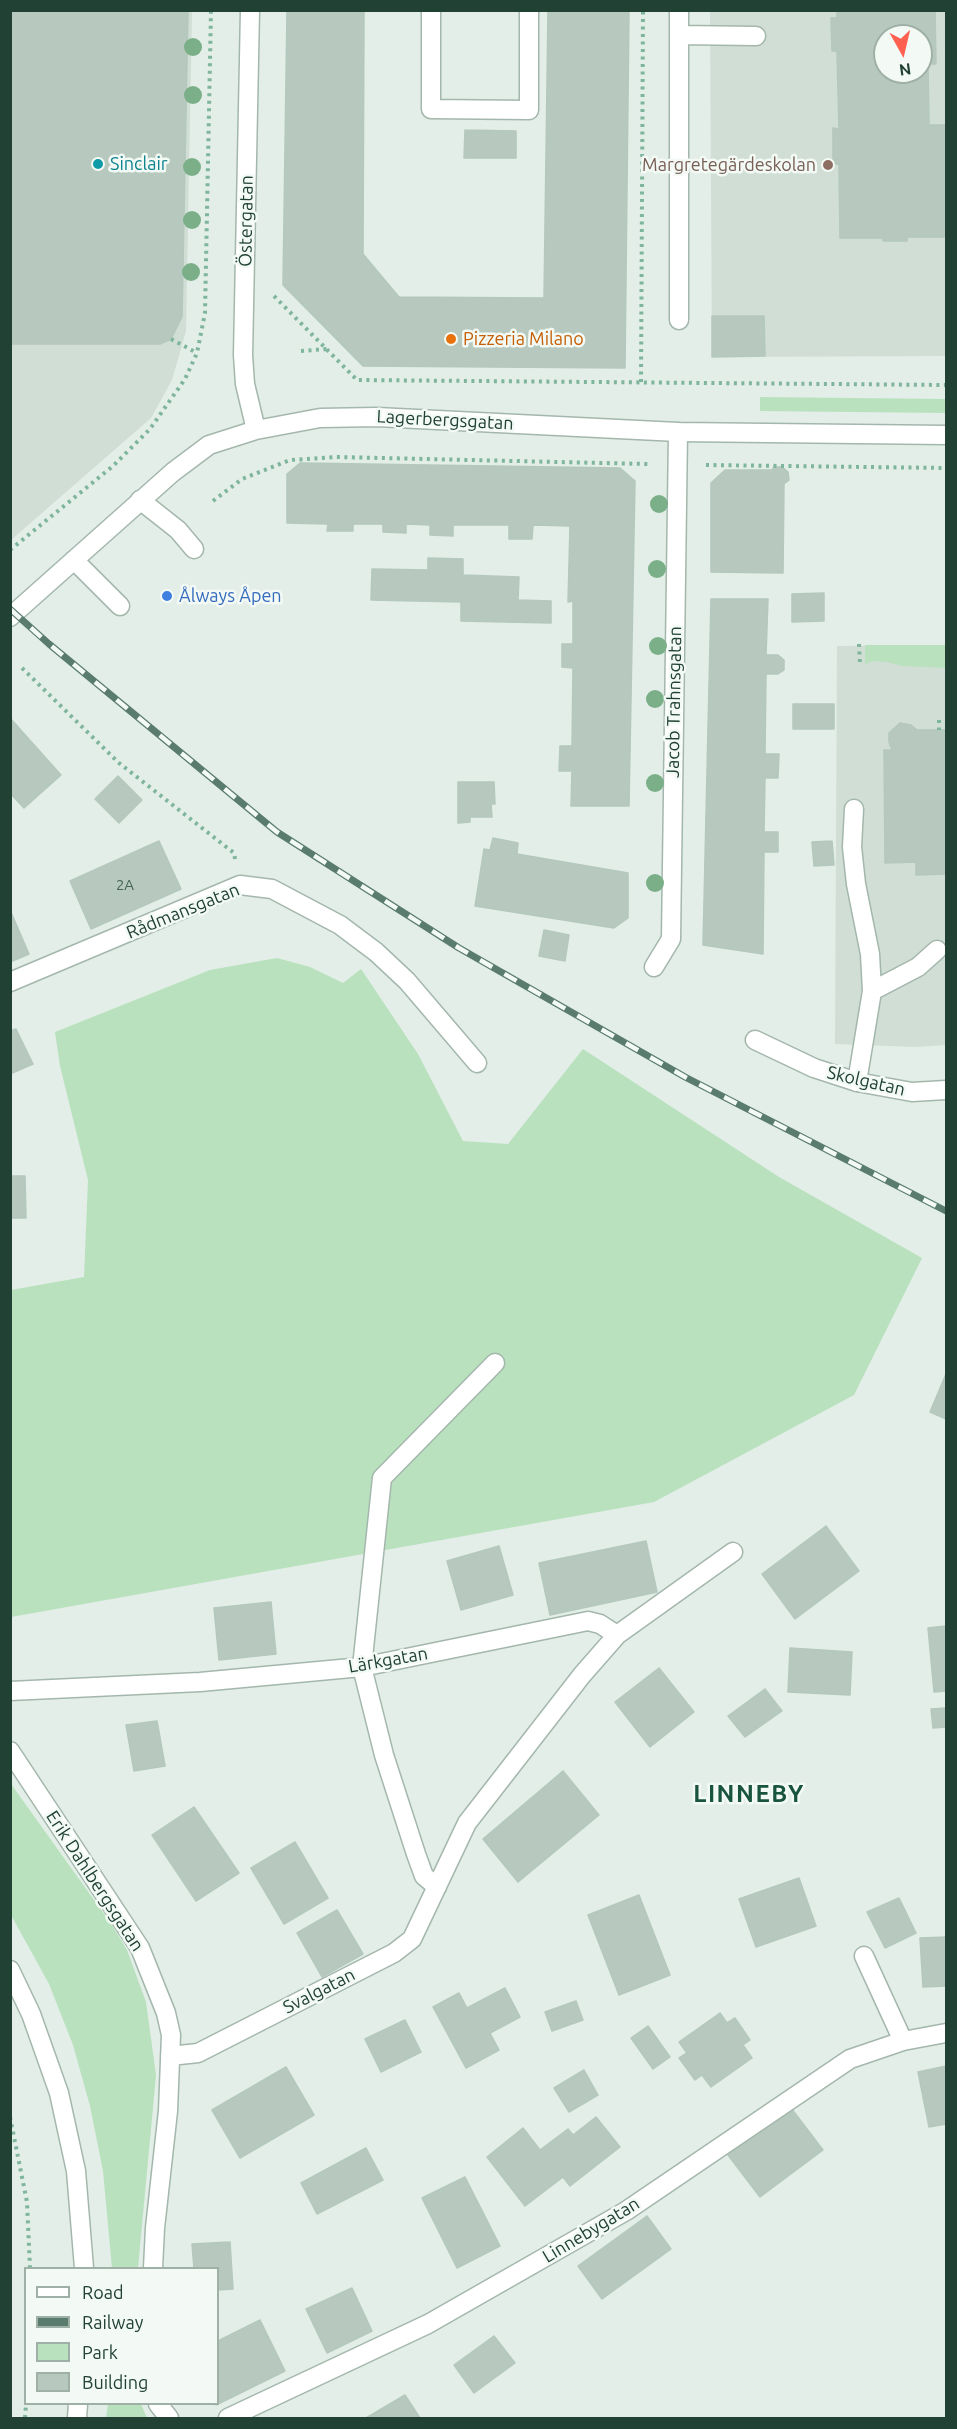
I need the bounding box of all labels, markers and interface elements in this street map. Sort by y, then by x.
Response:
north arrow [873,24,933,84]
text: N [898,60,912,80]
place label: Sinclair [110,153,168,175]
place label: Margretegärdeskolan [642,154,816,176]
marker: Sinclair [91,157,105,171]
marker: Margretegärdeskolan [821,158,835,172]
street label: Östergatan [234,175,258,267]
place label: Pizzeria Milano [463,328,584,350]
marker: Pizzeria Milano [444,332,458,346]
street label: Lagerbergsgatan [376,406,514,434]
place label: Ålways Åpen [179,585,282,607]
marker: Ålways Åpen [160,589,174,603]
street label: Jacob Trahnsgatan [662,626,686,778]
house number: 2A [116,876,134,894]
street label: Rådmansgatan [123,879,243,943]
street label: Skolgatan [825,1062,907,1100]
street label: Lärkgatan [347,1642,429,1678]
district label: LINNEBY [693,1780,805,1808]
street label: Erik Dahlbergsgatan [42,1807,148,1955]
street label: Svalgatan [279,1964,359,2018]
street label: Linnebygatan [539,2193,643,2267]
legend [24,2267,219,2405]
text: Road [82,2282,124,2302]
text: Railway [82,2312,143,2332]
text: Park [82,2342,118,2362]
text: Building [82,2372,148,2392]

